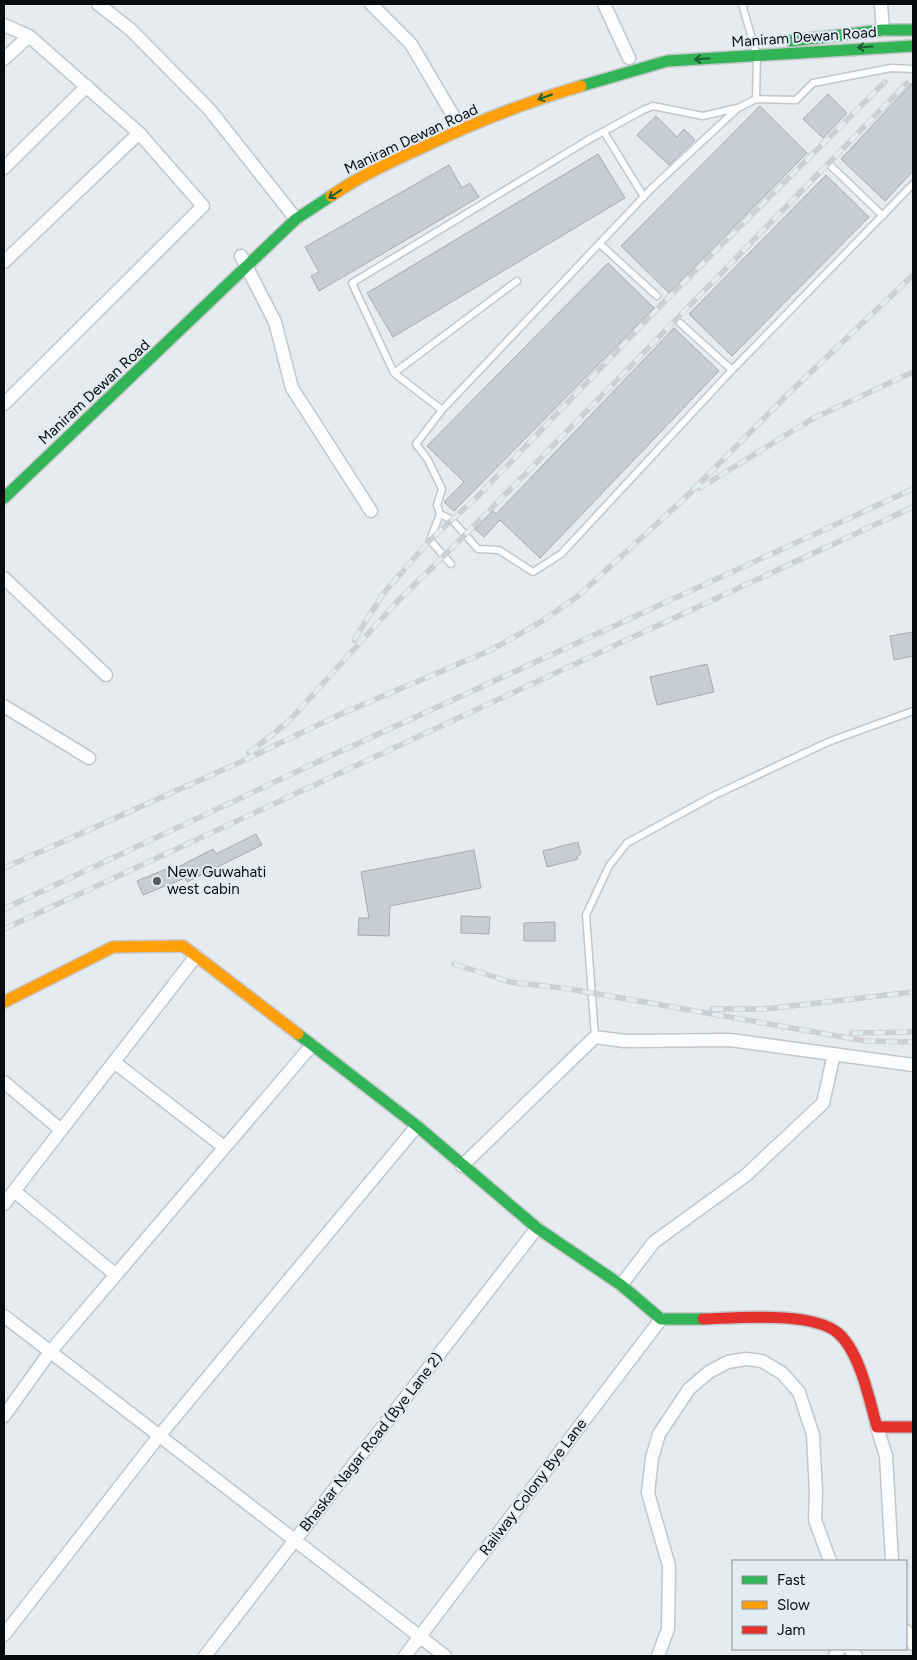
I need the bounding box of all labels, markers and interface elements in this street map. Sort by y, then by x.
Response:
street label: Maniram Dewan Road [731,23,877,51]
one-way arrow [857,43,873,52]
one-way arrow [695,54,711,63]
one-way arrow [538,93,554,102]
street label: Maniram Dewan Road [341,100,481,178]
one-way arrow [328,189,342,199]
street label: Maniram Dewan Road [35,336,153,448]
place label: New Guwahati west cabin [167,863,266,898]
marker: New Guwahati west cabin [151,875,163,887]
street label: Bhaskar Nagar Road (Bye Lane 2) [296,1349,446,1535]
street label: Railway Colony Bye Lane [476,1415,590,1559]
legend [732,1560,907,1650]
text: Fast [777,1571,806,1589]
text: Slow [777,1596,810,1614]
text: Jam [777,1621,805,1639]

